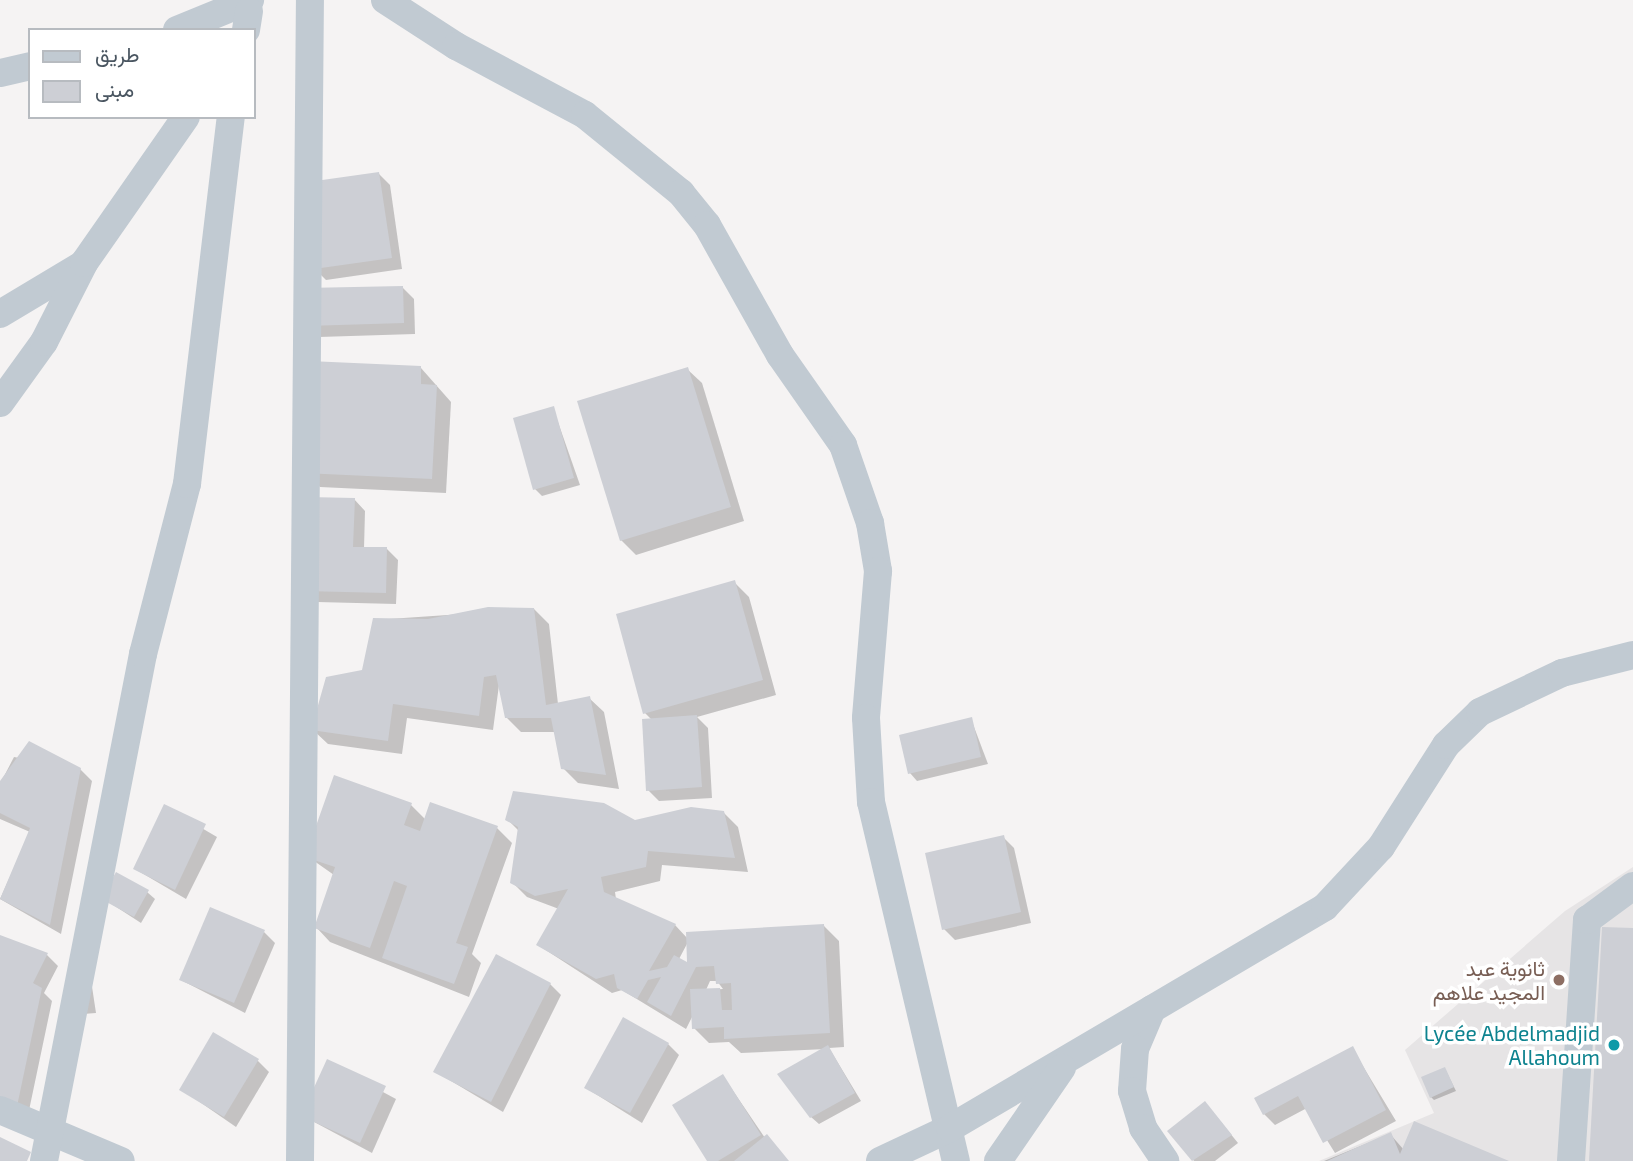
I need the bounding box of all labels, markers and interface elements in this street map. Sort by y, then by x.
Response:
legend [28,28,256,119]
text: طريق [95,41,140,66]
text: مبنى [95,76,134,101]
place label: ثانوية عبد المجيد علاهم [1433,955,1545,1005]
marker: ثانوية عبد المجيد علاهم [1551,972,1567,988]
place label: Lycée Abdelmadjid Allahoum [1423,1020,1600,1070]
marker: Lycée Abdelmadjid Allahoum [1606,1037,1622,1053]

